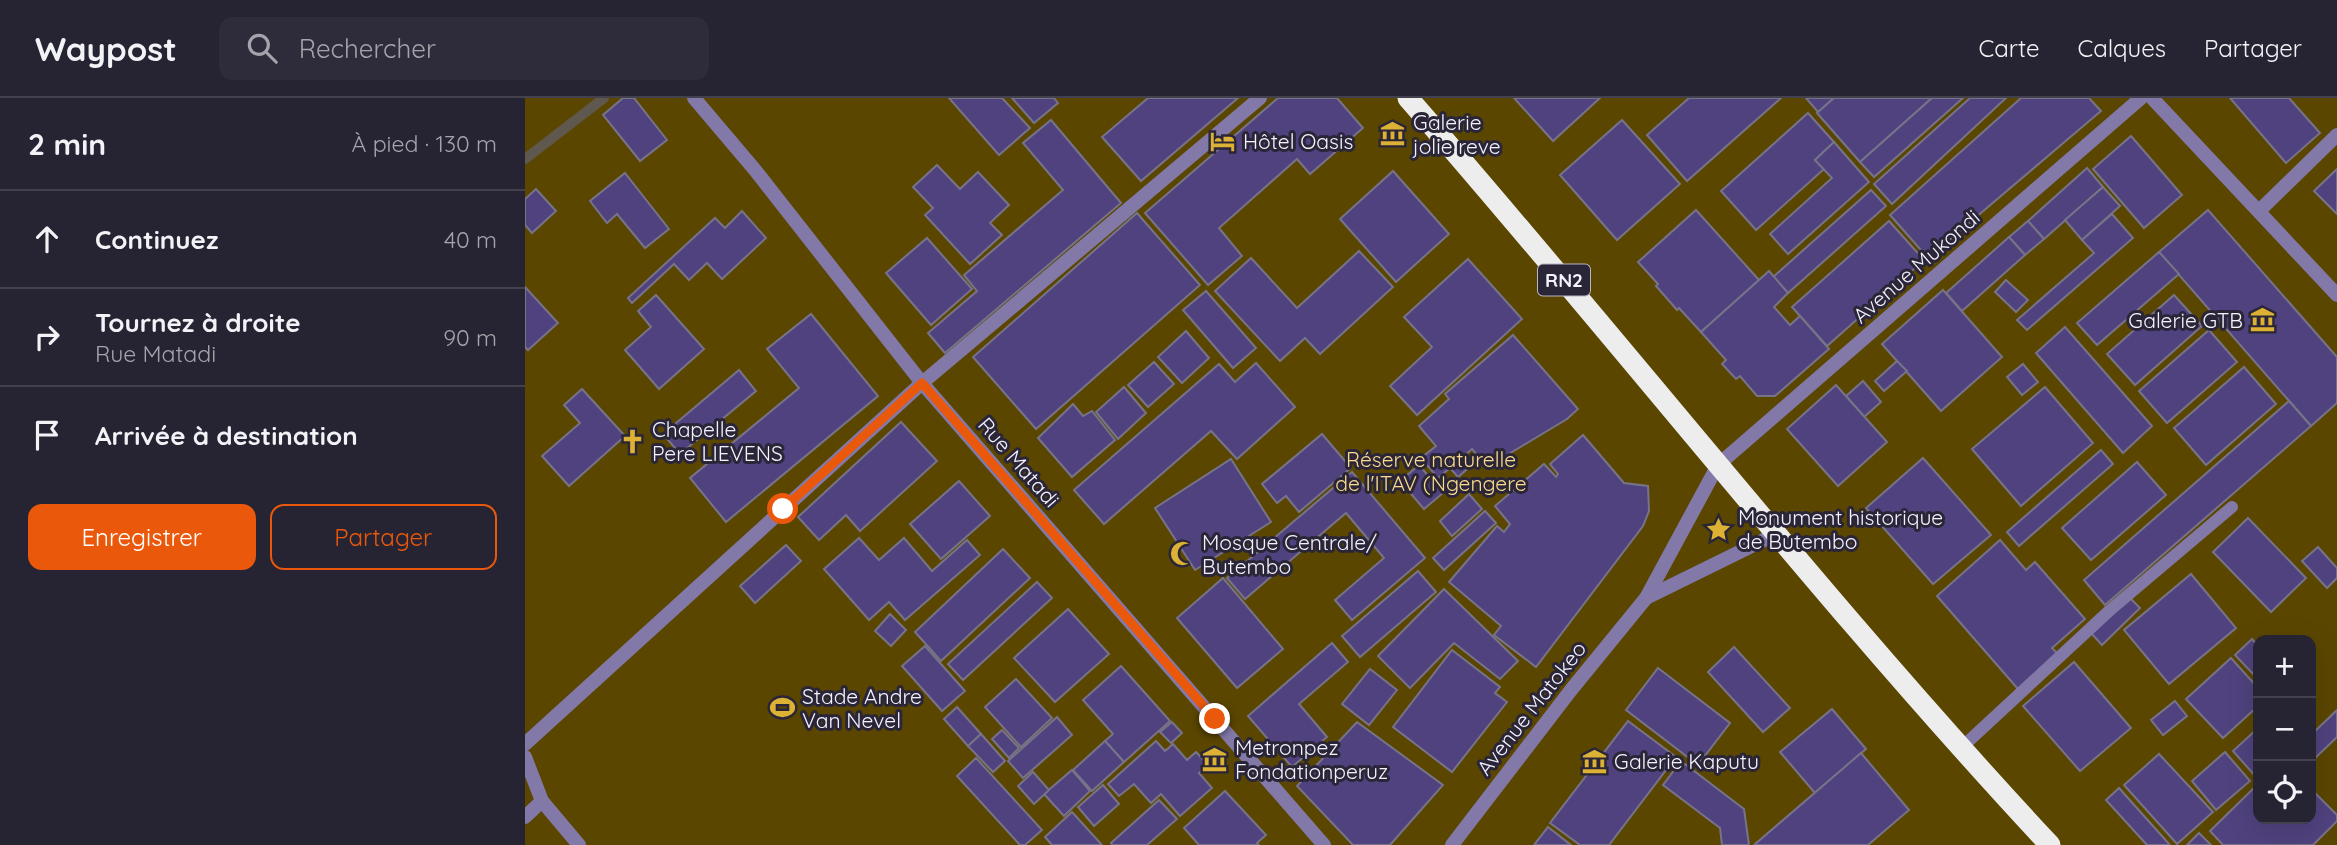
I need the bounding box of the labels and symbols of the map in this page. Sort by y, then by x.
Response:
place label: Galerie jolie reve [1412,109,1501,159]
museum icon: Galerie jolie reve [1379,120,1407,148]
hotel icon: Hôtel Oasis [1209,127,1237,155]
place label: Hôtel Oasis [1243,128,1353,154]
street label: Avenue Mukondi [1847,204,1985,328]
road number: RN2 [1538,264,1590,296]
museum icon: Galerie GTB [2249,306,2277,334]
place label: Galerie GTB [2128,307,2243,333]
street label: Rue Matadi [973,412,1065,512]
place label: Chapelle Pere LIEVENS [652,416,783,466]
church icon: Chapelle Pere LIEVENS [618,427,646,455]
park label: Réserve naturelle de l'ITAV (Ngengere [1335,446,1527,496]
route start [767,493,798,524]
place label: Monument historique de Butembo [1738,504,1943,554]
place icon: Monument historique de Butembo [1704,515,1732,543]
place label: Mosque Centrale/ Butembo [1202,529,1377,579]
mosque icon: Mosque Centrale/ Butembo [1168,540,1196,568]
street label: Avenue Matokeo [1471,636,1591,780]
place label: Stade Andre Van Nevel [802,683,922,733]
sports icon: Stade Andre Van Nevel [768,694,796,722]
route end [1199,703,1230,734]
place label: Metronpez Fondationperuz [1235,734,1388,784]
museum icon: Metronpez Fondationperuz [1201,745,1229,773]
museum icon: Galerie Kaputu [1580,747,1608,775]
place label: Galerie Kaputu [1614,748,1759,774]

